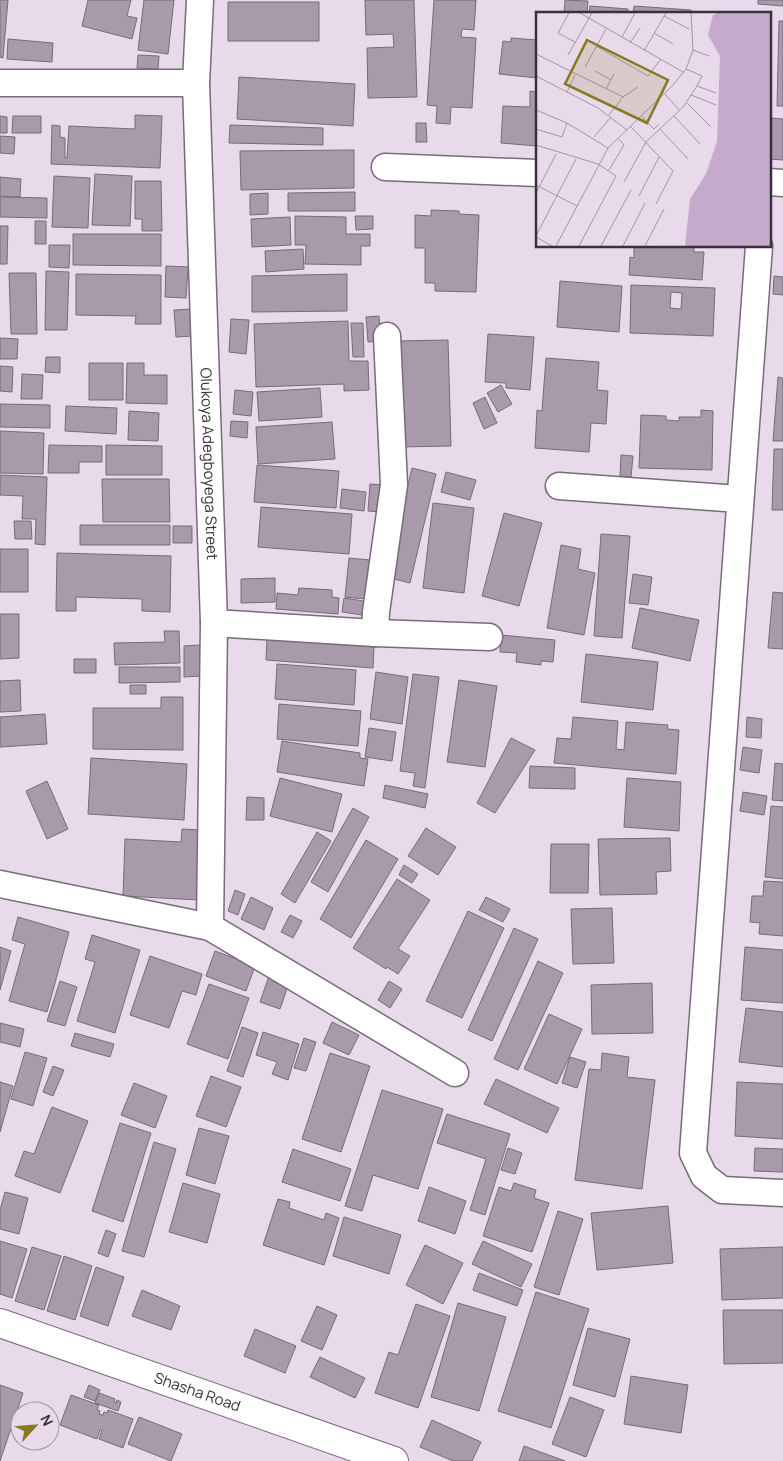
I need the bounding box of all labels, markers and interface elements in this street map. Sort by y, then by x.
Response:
inset map [536,12,770,248]
street label: Olukoya Adegboyega Street [195,367,223,560]
street label: Shasha Road [151,1367,243,1416]
north arrow [10,1401,60,1451]
text: N [36,1411,58,1429]

